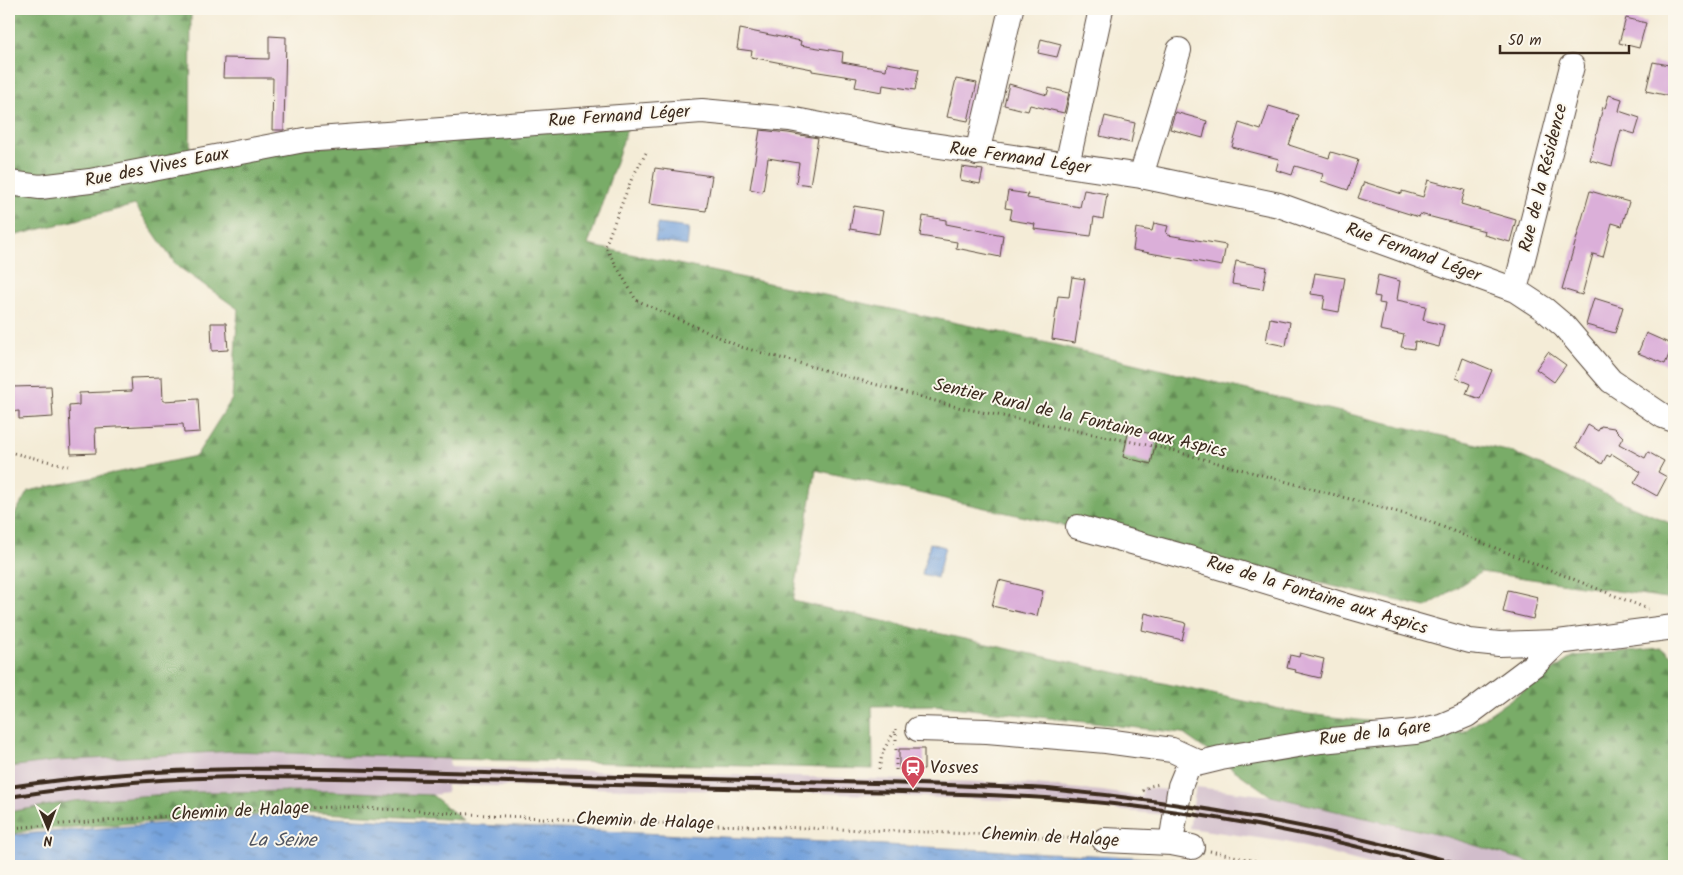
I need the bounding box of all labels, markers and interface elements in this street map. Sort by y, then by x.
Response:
scale bar [1500,22,1629,54]
text: 50 m [1508,29,1542,53]
street label: Rue Fernand Léger [547,98,692,136]
street label: Rue de la Résidence [1512,101,1576,255]
street label: Rue Fernand Léger [948,135,1093,183]
street label: Rue des Vives Eaux [82,140,232,196]
street label: Rue Fernand Léger [1341,215,1486,291]
street label: Sentier Rural de la Fontaine aux Aspics [930,371,1230,467]
street label: Rue de la Fontaine aux Aspics [1203,549,1431,644]
street label: Rue de la Gare [1317,713,1433,755]
place label: Vosves [930,754,979,783]
station icon: Vosves [900,755,926,789]
street label: Chemin de Halage [170,794,310,830]
north arrow [22,802,72,852]
street label: Chemin de Halage [575,805,715,839]
street label: Chemin de Halage [980,820,1120,856]
water label: La Seine [248,826,319,856]
text: N [43,829,53,851]

